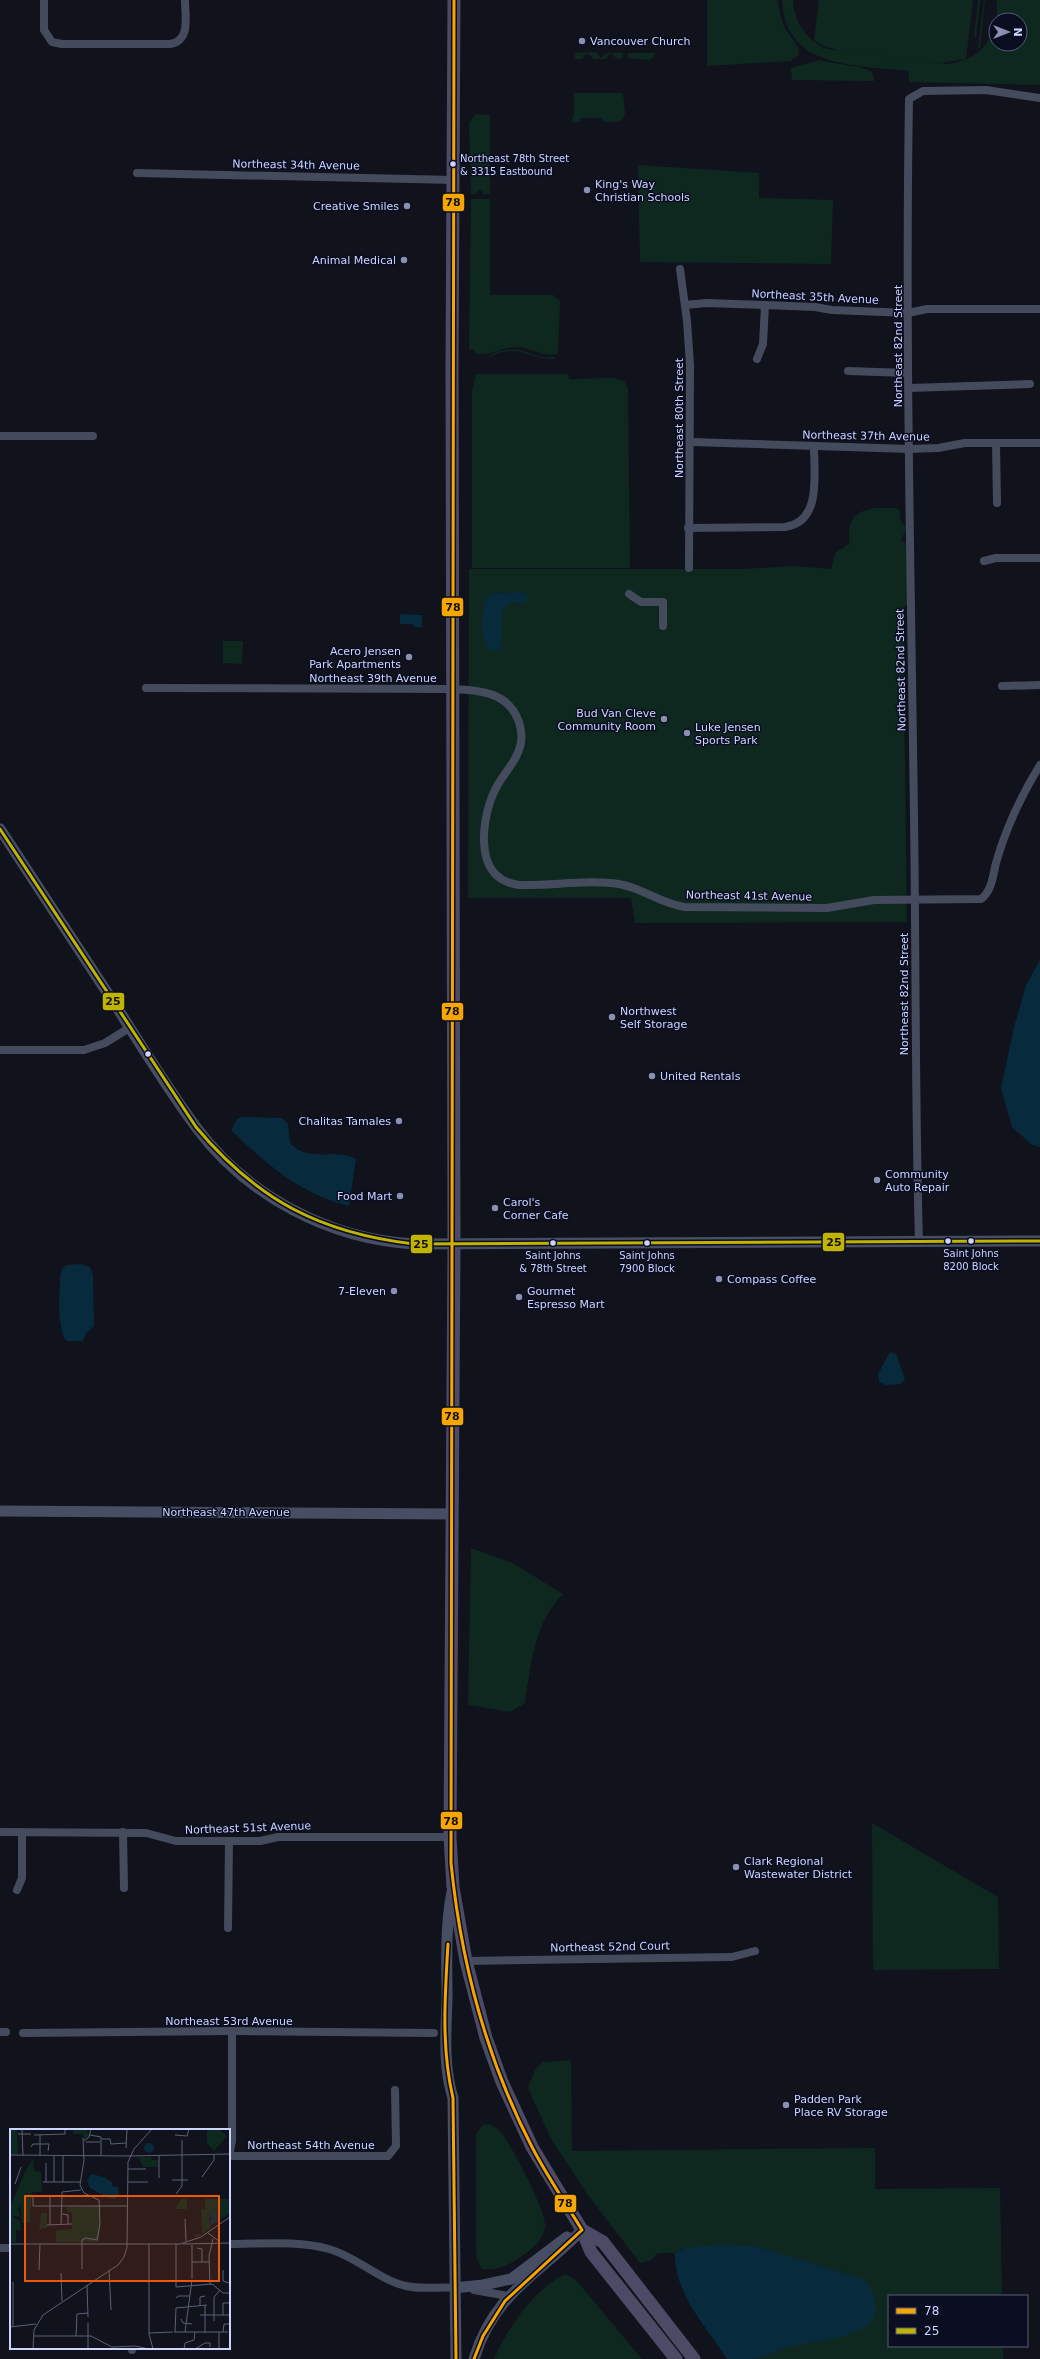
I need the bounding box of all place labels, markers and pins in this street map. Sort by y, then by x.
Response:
place label: Vancouver Church [590,35,690,48]
marker: Vancouver Church [577,36,587,46]
place label: Northeast 78th Street & 3315 Eastbound [460,153,569,177]
marker: Northeast 78th Street & 3315 Eastbound [448,159,458,169]
place label: King's Way Christian Schools [595,178,690,204]
marker: King's Way Christian Schools [582,185,592,195]
place label: Creative Smiles [313,200,399,213]
marker: Creative Smiles [402,201,412,211]
place label: Animal Medical [312,254,396,267]
marker: Animal Medical [399,255,409,265]
place label: Acero Jensen Park Apartments [309,645,401,671]
marker: Acero Jensen Park Apartments [404,652,414,662]
place label: Bud Van Cleve Community Room [558,707,656,733]
marker: Bud Van Cleve Community Room [659,714,669,724]
place label: Luke Jensen Sports Park [695,721,761,747]
marker: Luke Jensen Sports Park [682,728,692,738]
place label: Northwest Self Storage [620,1005,687,1031]
marker: Northwest Self Storage [607,1012,617,1022]
unlabelled marker [143,1049,153,1059]
place label: United Rentals [660,1070,741,1083]
marker: United Rentals [647,1071,657,1081]
place label: Chalitas Tamales [299,1115,391,1128]
marker: Chalitas Tamales [394,1116,404,1126]
place label: Community Auto Repair [885,1168,950,1194]
marker: Community Auto Repair [872,1175,882,1185]
place label: Food Mart [337,1190,393,1203]
marker: Food Mart [395,1191,405,1201]
place label: Carol's Corner Cafe [503,1196,569,1222]
marker: Carol's Corner Cafe [490,1203,500,1213]
unlabelled marker [943,1236,953,1246]
marker: Saint Johns 8200 Block [966,1236,976,1246]
marker: Saint Johns & 78th Street [548,1238,558,1248]
marker: Saint Johns 7900 Block [642,1238,652,1248]
place label: Saint Johns 8200 Block [943,1248,999,1272]
place label: Saint Johns & 78th Street [519,1250,587,1274]
place label: Saint Johns 7900 Block [619,1250,675,1274]
place label: Compass Coffee [727,1273,817,1286]
marker: Compass Coffee [714,1274,724,1284]
place label: 7-Eleven [338,1285,386,1298]
place label: Gourmet Espresso Mart [527,1285,605,1311]
marker: 7-Eleven [389,1286,399,1296]
marker: Gourmet Espresso Mart [514,1292,524,1302]
place label: Clark Regional Wastewater District [744,1855,853,1881]
marker: Clark Regional Wastewater District [731,1862,741,1872]
place label: Padden Park Place RV Storage [794,2093,888,2119]
marker: Padden Park Place RV Storage [781,2100,791,2110]

